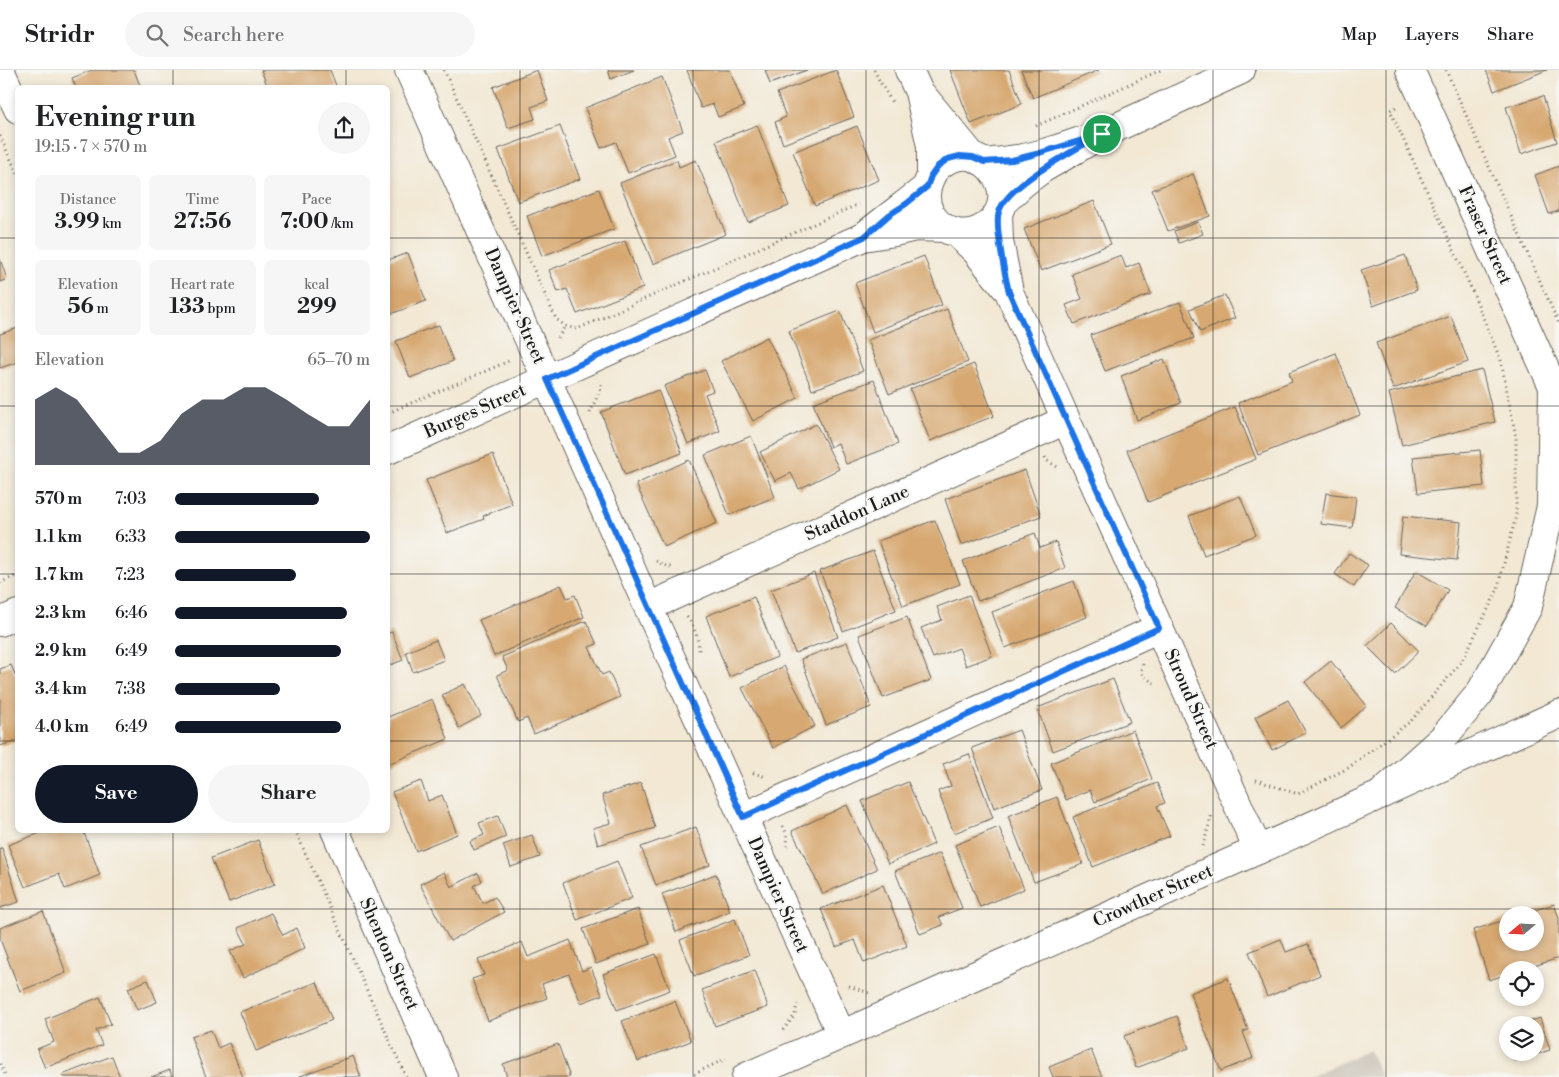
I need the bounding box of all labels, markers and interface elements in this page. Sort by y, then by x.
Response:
search box [125,12,475,57]
text: Stridr [25,20,95,50]
icon: search [143,21,171,49]
text: Search here [183,23,284,47]
text: Map [1342,23,1377,46]
text: Layers [1405,23,1459,46]
text: Share [1487,23,1534,46]
text: Evening run [35,100,196,135]
button: share [318,102,370,154]
pin [1081,113,1123,155]
icon: arrive [1088,120,1116,148]
text: 19:15 · 7 × 570 m [35,137,147,157]
street label: Fraser Street [1453,182,1517,289]
text: Distance [60,191,116,209]
text: Time [186,191,219,209]
text: Pace [302,191,332,209]
text: 3.99 [55,209,99,235]
text: 27:56 [174,209,231,235]
text: 7:00 [280,209,329,235]
text: km [99,215,122,233]
text: /km [329,215,354,233]
street label: Dampier Street [479,244,551,368]
text: Elevation [58,276,118,294]
text: Heart rate [170,276,235,294]
text: kcal [304,276,330,294]
text: 56 [67,294,94,320]
text: 133 [169,294,205,320]
text: 299 [297,294,337,320]
text: m [94,300,109,318]
text: bpm [205,300,236,318]
text: Elevation [35,350,104,370]
text: 65–70 m [307,350,370,370]
street label: Burges Street [420,378,530,444]
street label: Staddon Lane [801,480,913,546]
text: 570 m [35,489,82,509]
text: 7:03 [115,489,146,509]
text: 1.1 km [35,527,82,547]
text: 6:33 [115,527,146,547]
text: 1.7 km [35,565,84,585]
text: 7:23 [115,565,145,585]
text: 2.3 km [35,603,86,623]
text: 6:46 [115,603,148,623]
text: 2.9 km [35,641,86,661]
text: 6:49 [115,641,148,661]
street label: Stroud Street [1159,645,1224,753]
text: 3.4 km [35,679,87,699]
text: 7:38 [115,679,146,699]
text: 4.0 km [35,717,89,737]
text: 6:49 [115,717,148,737]
button: Save [35,765,198,823]
button: Share [208,765,370,823]
street label: Dampier Street [742,833,814,957]
street label: Crowther Street [1089,859,1217,933]
street label: Shenton Street [354,894,424,1014]
north arrow [1499,906,1544,951]
map controls [1499,906,1544,1061]
button: locate [1499,961,1544,1006]
button: layers [1499,1016,1544,1061]

